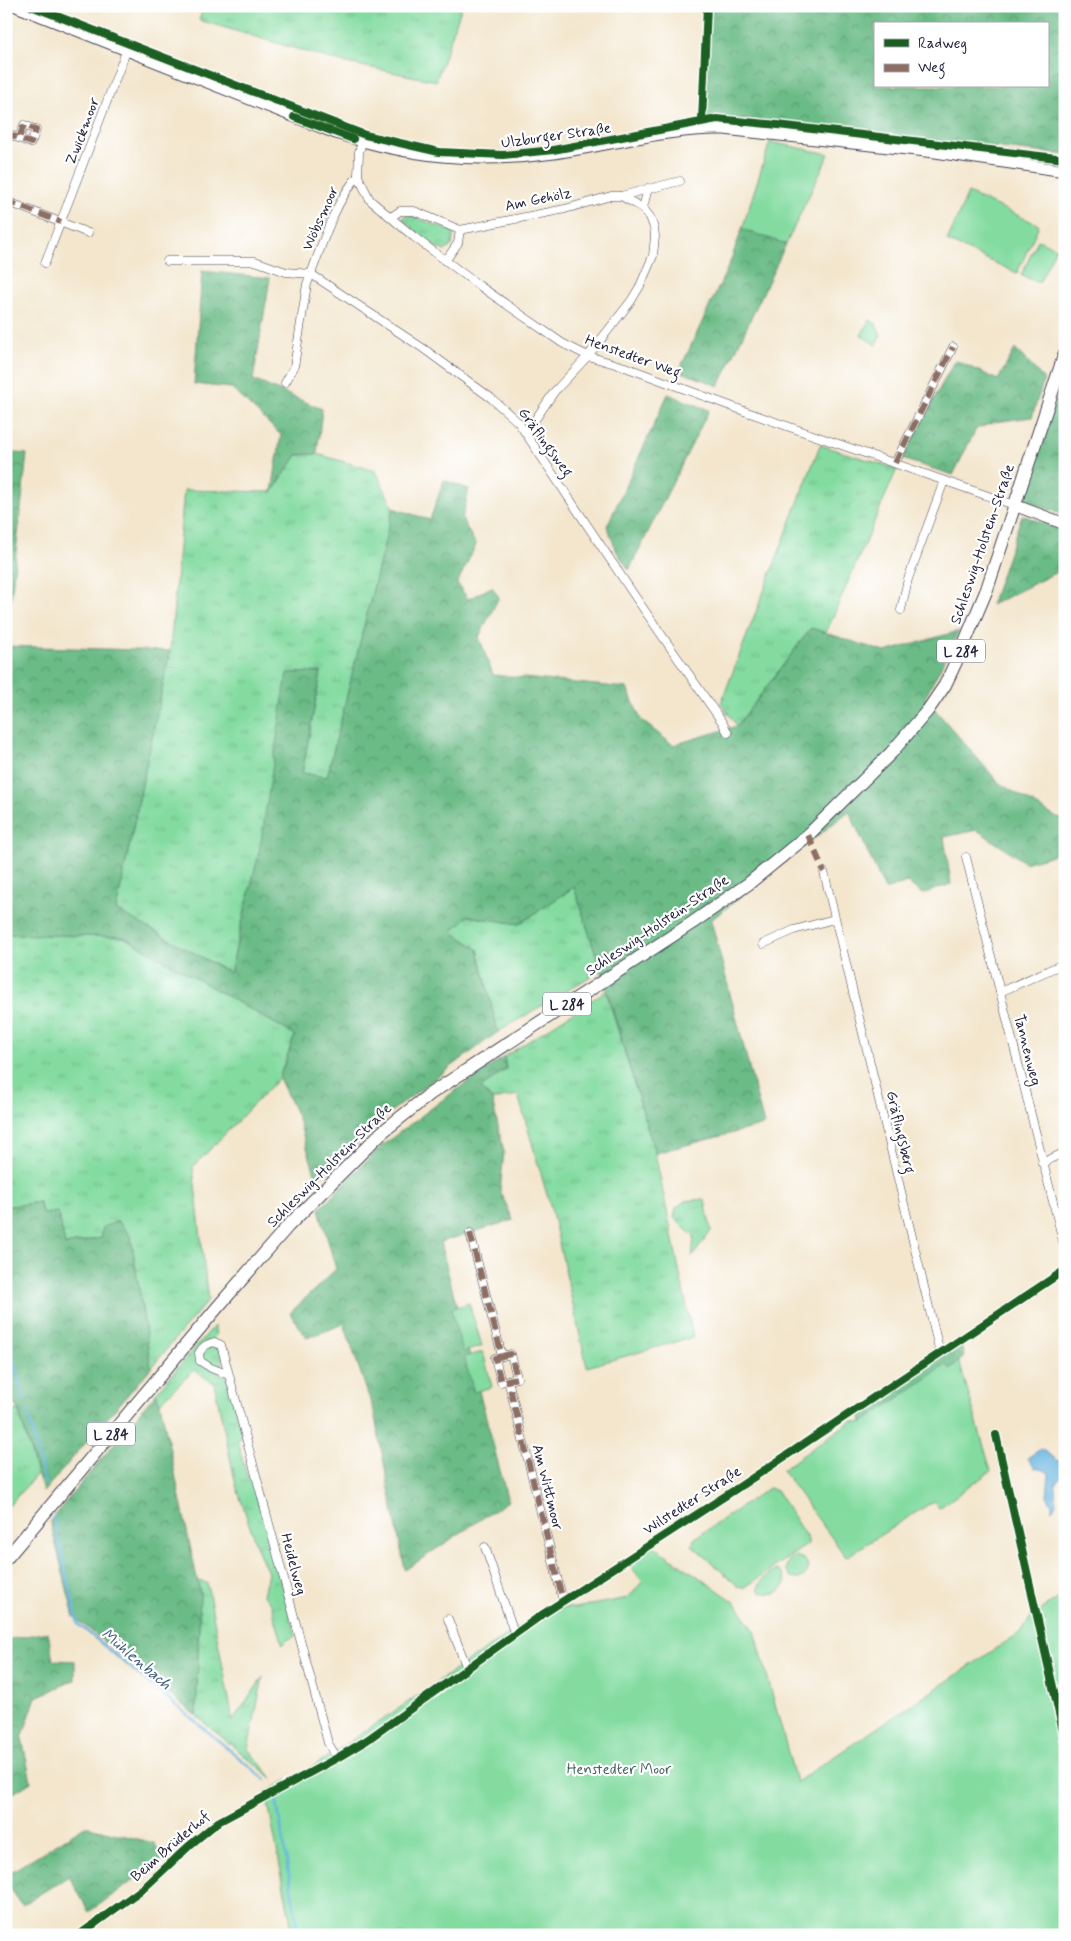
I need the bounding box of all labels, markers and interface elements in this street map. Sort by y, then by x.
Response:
legend [874,22,1048,88]
text: Radweg [918,34,967,54]
text: Weg [918,58,945,79]
street label: Zwickmoor [61,95,105,168]
street label: Ulzburger Straße [500,118,613,155]
street label: Wöbsmoor [298,183,344,254]
street label: Am Gehölz [503,183,573,217]
street label: Henstedter Weg [582,330,683,384]
street label: Gräflingsweg [512,404,577,482]
street label: Schleswig-Holstein-Straße [946,461,1020,627]
road number: L 284 [937,640,985,662]
street label: Schleswig-Holstein-Straße [582,870,733,981]
road number: L 284 [543,992,591,1016]
street label: Tannenweg [1008,1012,1046,1088]
street label: Gräflingsberg [880,1089,919,1176]
street label: Schleswig-Holstein-Straße [263,1099,396,1232]
road number: L 284 [87,1422,135,1446]
street label: Am Wittmoor [527,1442,567,1533]
street label: Wilstedter Straße [640,1462,745,1540]
street label: Heidelweg [275,1531,311,1597]
water label: Mühlenbach [97,1624,176,1695]
park label: Henstedter Moor [567,1760,672,1780]
street label: Beim Brüderhof [127,1807,215,1887]

